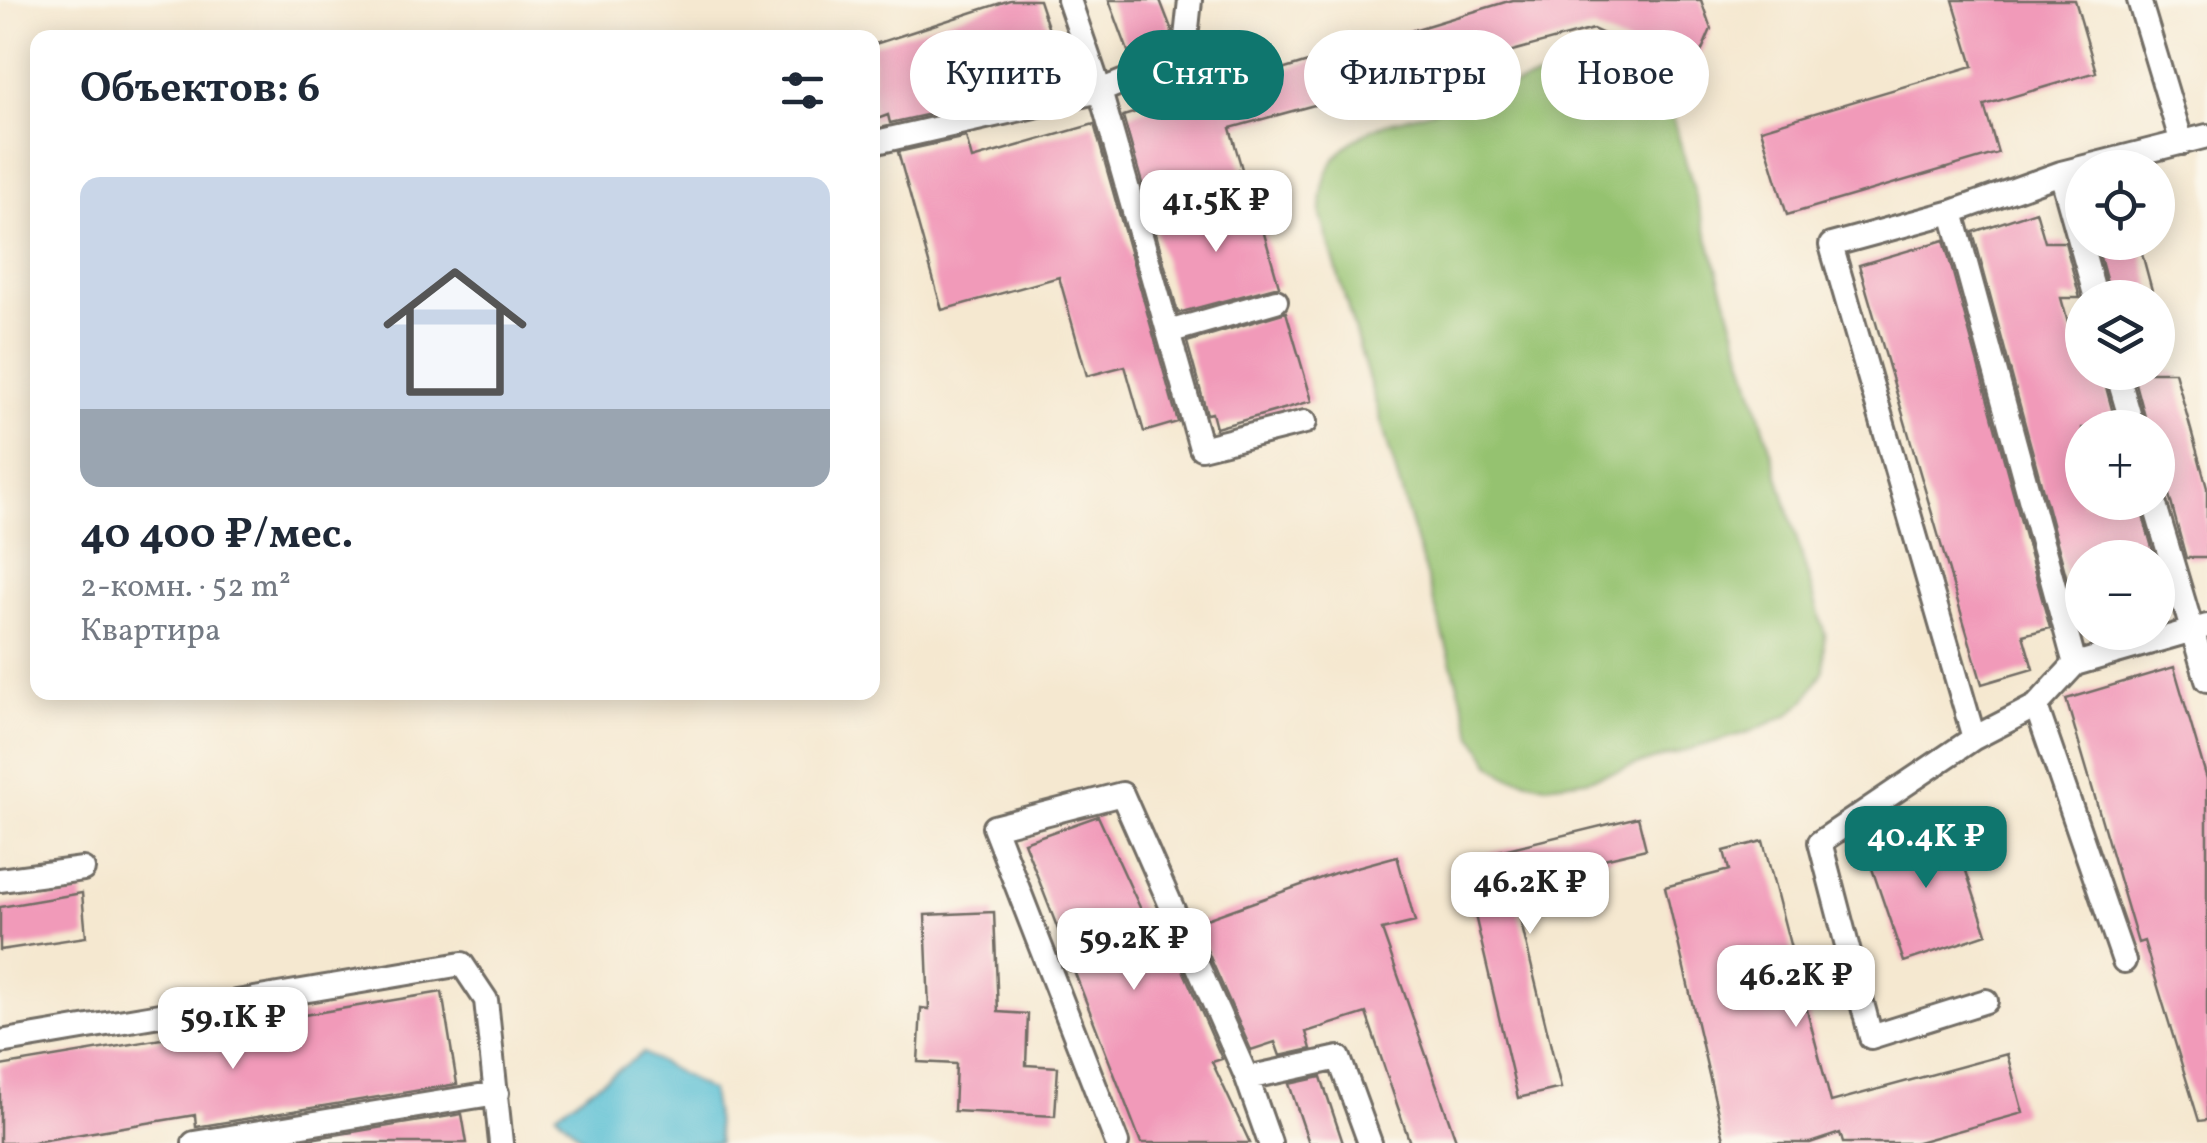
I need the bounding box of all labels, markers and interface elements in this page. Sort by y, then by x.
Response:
chip: Купить [910,30,1097,120]
chip: Снять [1117,30,1284,120]
chip: Фильтры [1304,30,1521,120]
chip: Новое [1541,30,1709,120]
text: Объектов: 6 [80,61,320,120]
icon: filters [775,63,830,118]
map controls [2065,150,2175,650]
button: locate [2065,150,2175,260]
pin: 41.5K ₽ [1124,170,1308,255]
text: 41.5K ₽ [1162,180,1270,224]
icon: home [365,242,545,422]
button: layers [2065,280,2175,390]
button: + [2065,410,2175,520]
text: 40 400 ₽/мес. [80,507,353,566]
button: − [2065,540,2175,650]
text: 2-комн. · 52 m² [80,566,291,610]
text: Квартира [80,610,221,654]
pin: 40.4K ₽ [1834,806,2018,891]
text: 40.4K ₽ [1867,816,1985,860]
pin: 46.2K ₽ [1438,852,1622,937]
text: 46.2K ₽ [1473,862,1587,906]
pin: 59.2K ₽ [1042,908,1226,993]
text: 59.2K ₽ [1079,918,1189,962]
pin: 46.2K ₽ [1704,945,1888,1030]
text: 46.2K ₽ [1739,955,1853,999]
pin: 59.1K ₽ [141,987,325,1072]
text: 59.1K ₽ [180,997,286,1041]

